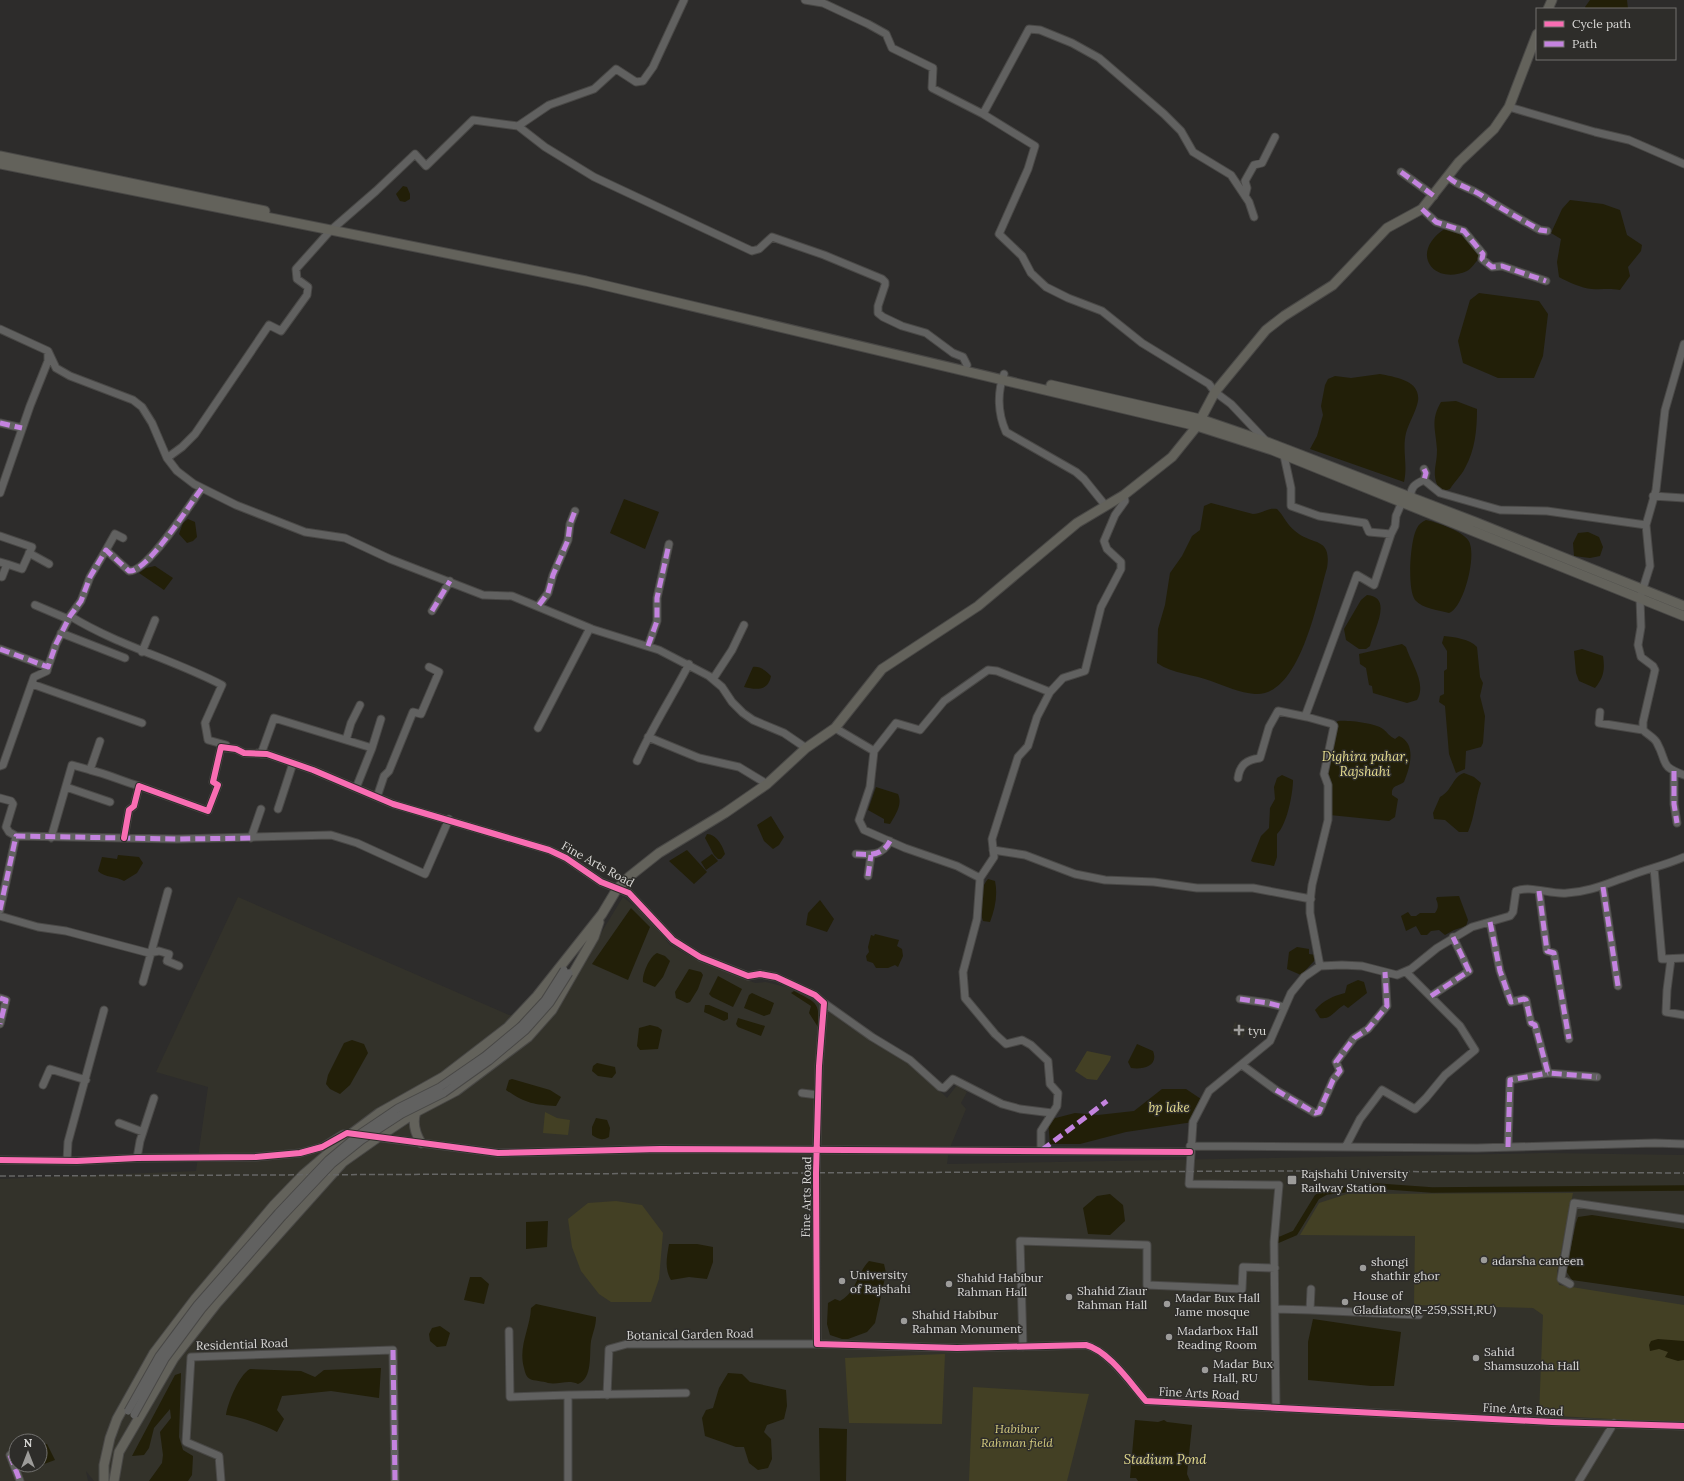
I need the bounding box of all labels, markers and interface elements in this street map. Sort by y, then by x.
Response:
legend [1536,8,1676,60]
text: Cycle path [1572,16,1631,31]
text: Path [1572,36,1597,51]
water label: Dighira pahar, Rajshahi [1322,748,1408,780]
street label: Fine Arts Road [559,838,637,890]
place label: tyu [1248,1023,1266,1038]
marker: tyu [1233,1024,1245,1036]
water label: bp lake [1148,1099,1190,1116]
street label: Fine Arts Road [798,1156,814,1238]
place label: Rajshahi University Railway Station [1301,1166,1409,1195]
marker: Rajshahi University Railway Station [1286,1174,1298,1186]
place label: adarsha canteen [1492,1253,1583,1268]
place label: shongi shathir ghor [1371,1254,1441,1283]
marker: adarsha canteen [1479,1255,1489,1265]
marker: shongi shathir ghor [1358,1263,1368,1273]
place label: University of Rajshahi [850,1267,911,1296]
place label: Shahid Habibur Rahman Hall [957,1270,1044,1299]
marker: University of Rajshahi [837,1276,847,1286]
marker: Shahid Habibur Rahman Hall [944,1279,954,1289]
place label: Shahid Ziaur Rahman Hall [1077,1283,1148,1312]
place label: House of Gladiators(R-259,SSH,RU) [1353,1288,1497,1318]
place label: Madar Bux Hall Jame mosque [1174,1290,1260,1319]
marker: Shahid Ziaur Rahman Hall [1064,1292,1074,1302]
marker: House of Gladiators(R-259,SSH,RU) [1340,1297,1350,1307]
marker: Madar Bux Hall Jame mosque [1162,1299,1172,1309]
place label: Shahid Habibur Rahman Monument [912,1307,1022,1336]
marker: Shahid Habibur Rahman Monument [899,1316,909,1326]
place label: Madarbox Hall Reading Room [1177,1323,1258,1352]
street label: Botanical Garden Road [626,1325,754,1343]
marker: Madarbox Hall Reading Room [1164,1332,1174,1342]
street label: Residential Road [196,1335,288,1353]
place label: Sahid Shamsuzoha Hall [1484,1344,1579,1373]
marker: Sahid Shamsuzoha Hall [1471,1353,1481,1363]
place label: Madar Bux Hall, RU [1213,1356,1273,1385]
marker: Madar Bux Hall, RU [1200,1365,1210,1375]
street label: Fine Arts Road [1158,1383,1240,1403]
street label: Fine Arts Road [1482,1399,1564,1419]
park label: Habibur Rahman field [981,1421,1053,1450]
north arrow [8,1433,48,1473]
text: N [24,1436,33,1450]
water label: Stadium Pond [1124,1451,1207,1468]

